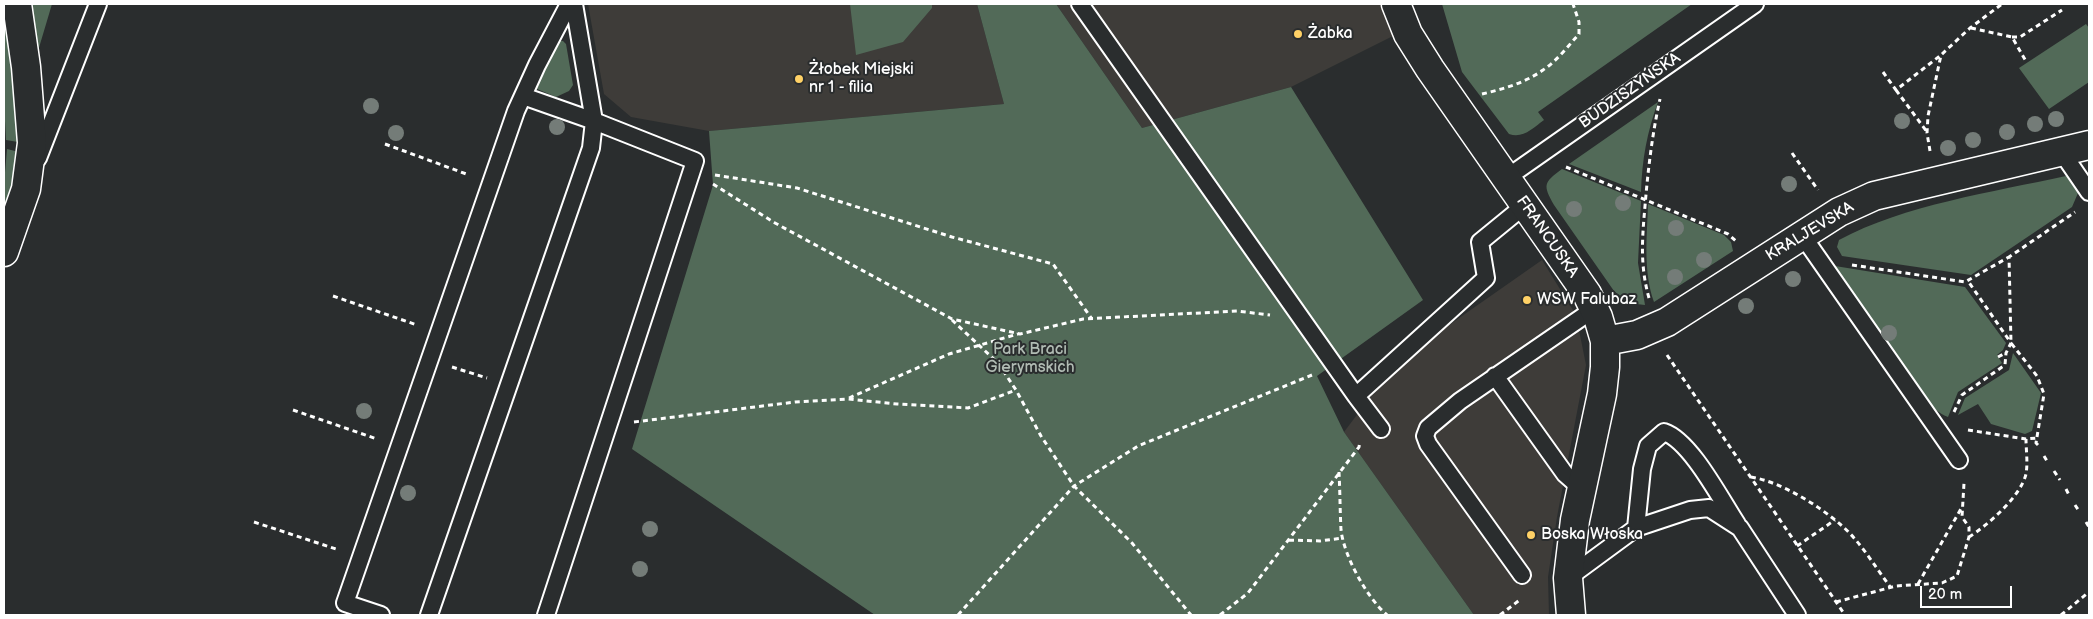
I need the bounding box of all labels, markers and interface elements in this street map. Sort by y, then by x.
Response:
place label: Żabka [1308,24,1352,44]
marker: Żabka [1292,28,1304,40]
street label: BUDZISZYŃSKA [1576,49,1684,133]
place label: Żłobek Miejski nr 1 - filia [809,60,914,98]
marker: Żłobek Miejski nr 1 - filia [793,73,805,85]
street label: FRANCUSKA [1512,192,1582,282]
street label: KRALJEVSKA [1762,198,1858,266]
place label: WSW Falubaz [1537,290,1636,310]
marker: WSW Falubaz [1521,294,1533,306]
park label: Park Braci Gierymskich [985,340,1075,378]
place label: Boska Włoska [1541,525,1643,545]
marker: Boska Włoska [1525,529,1537,541]
scale bar [1923,576,2016,608]
text: 20 m [1928,585,1962,604]

